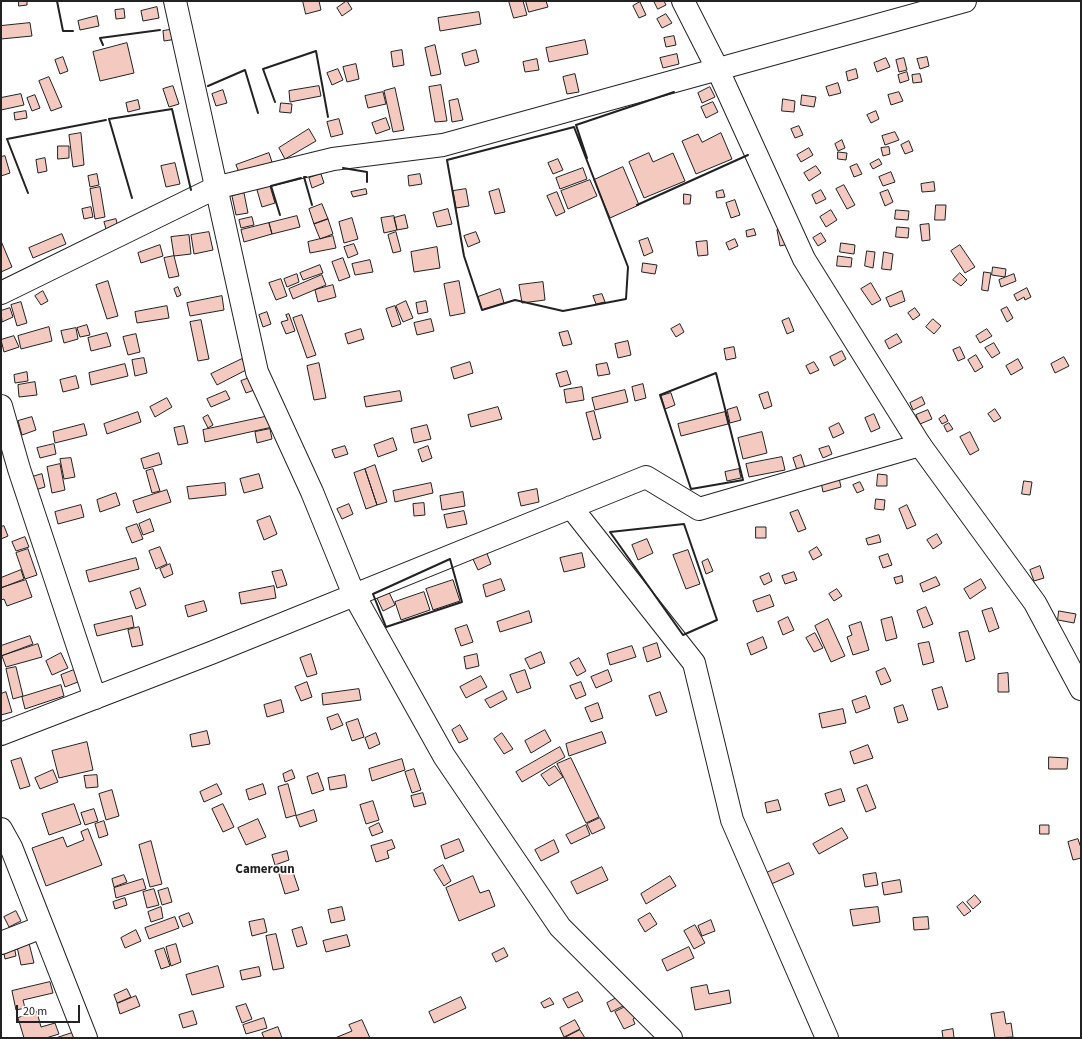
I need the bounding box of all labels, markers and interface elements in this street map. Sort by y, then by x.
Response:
district label: Cameroun [235,862,295,878]
scale bar [18,997,82,1023]
text: 20 m [23,1003,47,1020]

